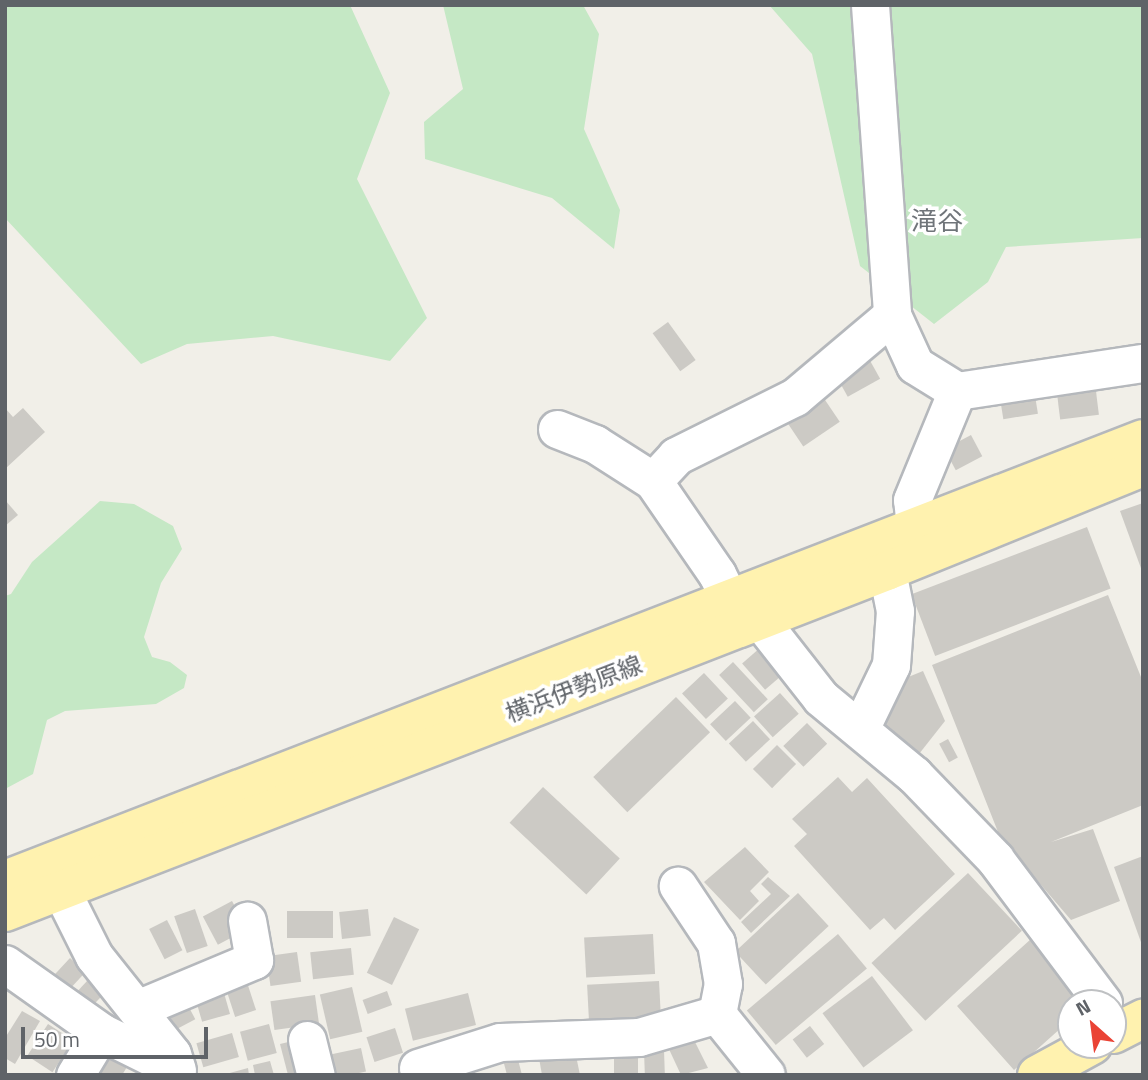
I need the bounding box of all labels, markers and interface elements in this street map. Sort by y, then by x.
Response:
district label: 滝谷 [911,205,963,237]
street label: 横浜伊勢原線 [502,650,646,728]
north arrow [1057,989,1127,1059]
text: N [1070,991,1095,1023]
scale bar [24,1014,212,1058]
text: 50 m [34,1023,80,1055]

